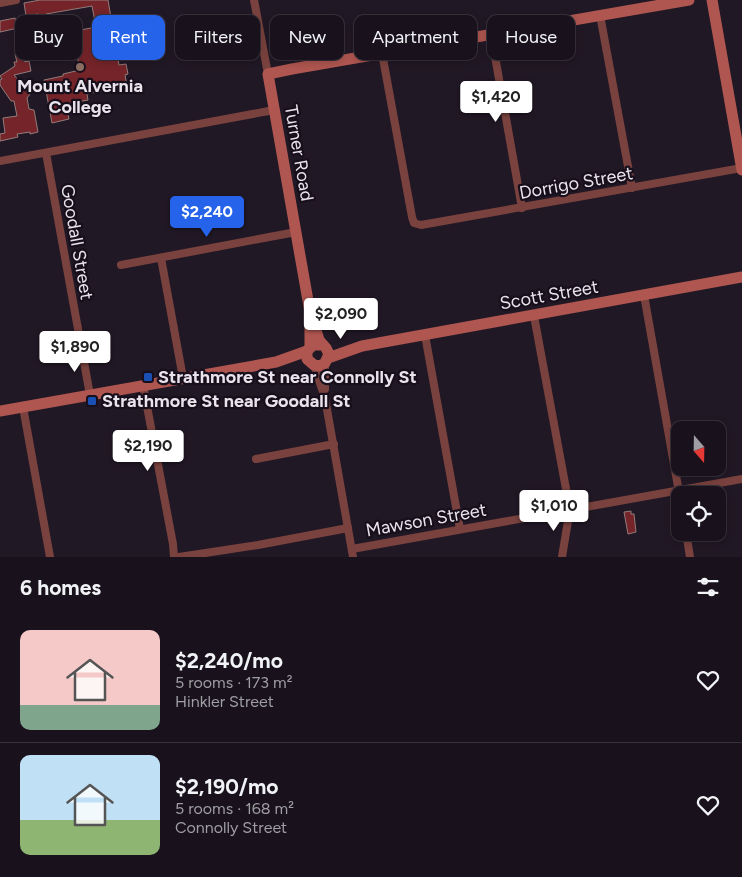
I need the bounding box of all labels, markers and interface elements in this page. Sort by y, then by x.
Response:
chip: Buy [15,15,82,60]
chip: Rent [92,15,165,60]
chip: Filters [175,15,260,60]
chip: New [270,15,344,60]
chip: Apartment [354,15,477,60]
chip: House [487,15,575,60]
marker: Mount Alvernia College [74,61,86,73]
place label: Mount Alvernia College [17,75,143,118]
pin: $1,420 [455,80,537,123]
text: $1,420 [471,87,521,106]
street label: Turner Road [280,103,318,203]
street label: Dorrigo Street [517,162,635,204]
street label: Goodall Street [56,182,98,302]
pin: $2,240 [166,196,248,238]
text: $2,240 [181,202,233,221]
street label: Scott Street [498,275,600,314]
pin: $2,090 [300,298,382,340]
text: $2,090 [315,304,367,323]
pin: $1,890 [34,330,116,373]
text: $1,890 [50,337,100,356]
place label: Strathmore St near Connolly St [158,366,417,388]
marker: Strathmore St near Connolly St [142,371,154,383]
place label: Strathmore St near Goodall St [102,390,351,412]
marker: Strathmore St near Goodall St [86,395,98,407]
north arrow [671,421,726,476]
map controls [671,421,726,541]
pin: $2,190 [107,430,189,472]
text: $2,190 [124,436,172,455]
button: locate [671,486,726,541]
pin: $1,010 [513,490,595,532]
text: $1,010 [530,496,578,515]
street label: Mawson Street [364,499,488,541]
icon: filters [694,573,722,601]
text: 6 homes [20,575,101,600]
text: $2,240/mo [175,648,283,673]
icon: home [60,650,120,710]
icon: heart [694,666,722,694]
text: 5 rooms · 173 m² [175,673,292,692]
text: Hinkler Street [175,692,274,711]
text: $2,190/mo [175,774,278,799]
icon: home [60,775,120,835]
icon: heart [694,791,722,819]
text: 5 rooms · 168 m² [175,799,294,818]
text: Connolly Street [175,818,287,837]

